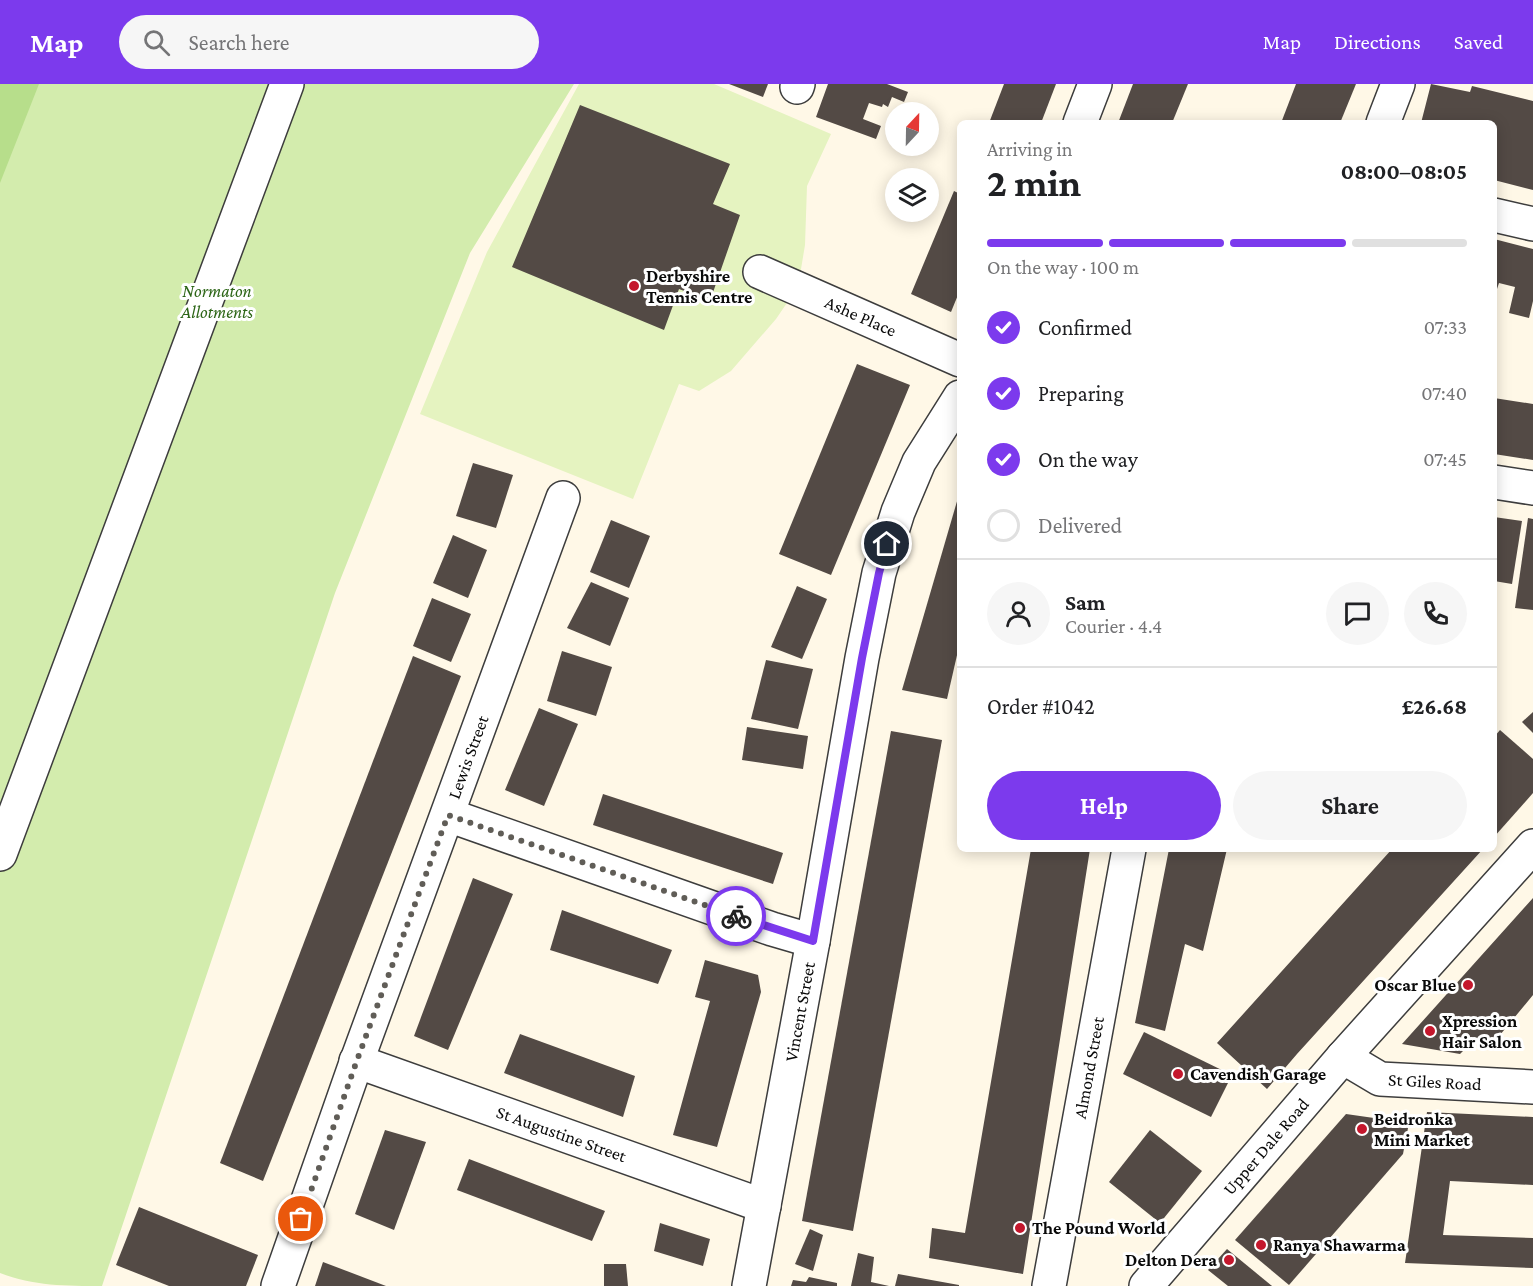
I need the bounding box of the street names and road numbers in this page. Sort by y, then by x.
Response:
street label: Ashe Place [822,292,899,341]
street label: Lewis Street [444,712,493,802]
street label: Vincent Street [781,959,819,1063]
street label: Almond Street [1070,1014,1108,1120]
street label: St Giles Road [1388,1069,1483,1094]
street label: Upper Dale Road [1219,1094,1313,1199]
street label: St Augustine Street [494,1102,630,1167]

